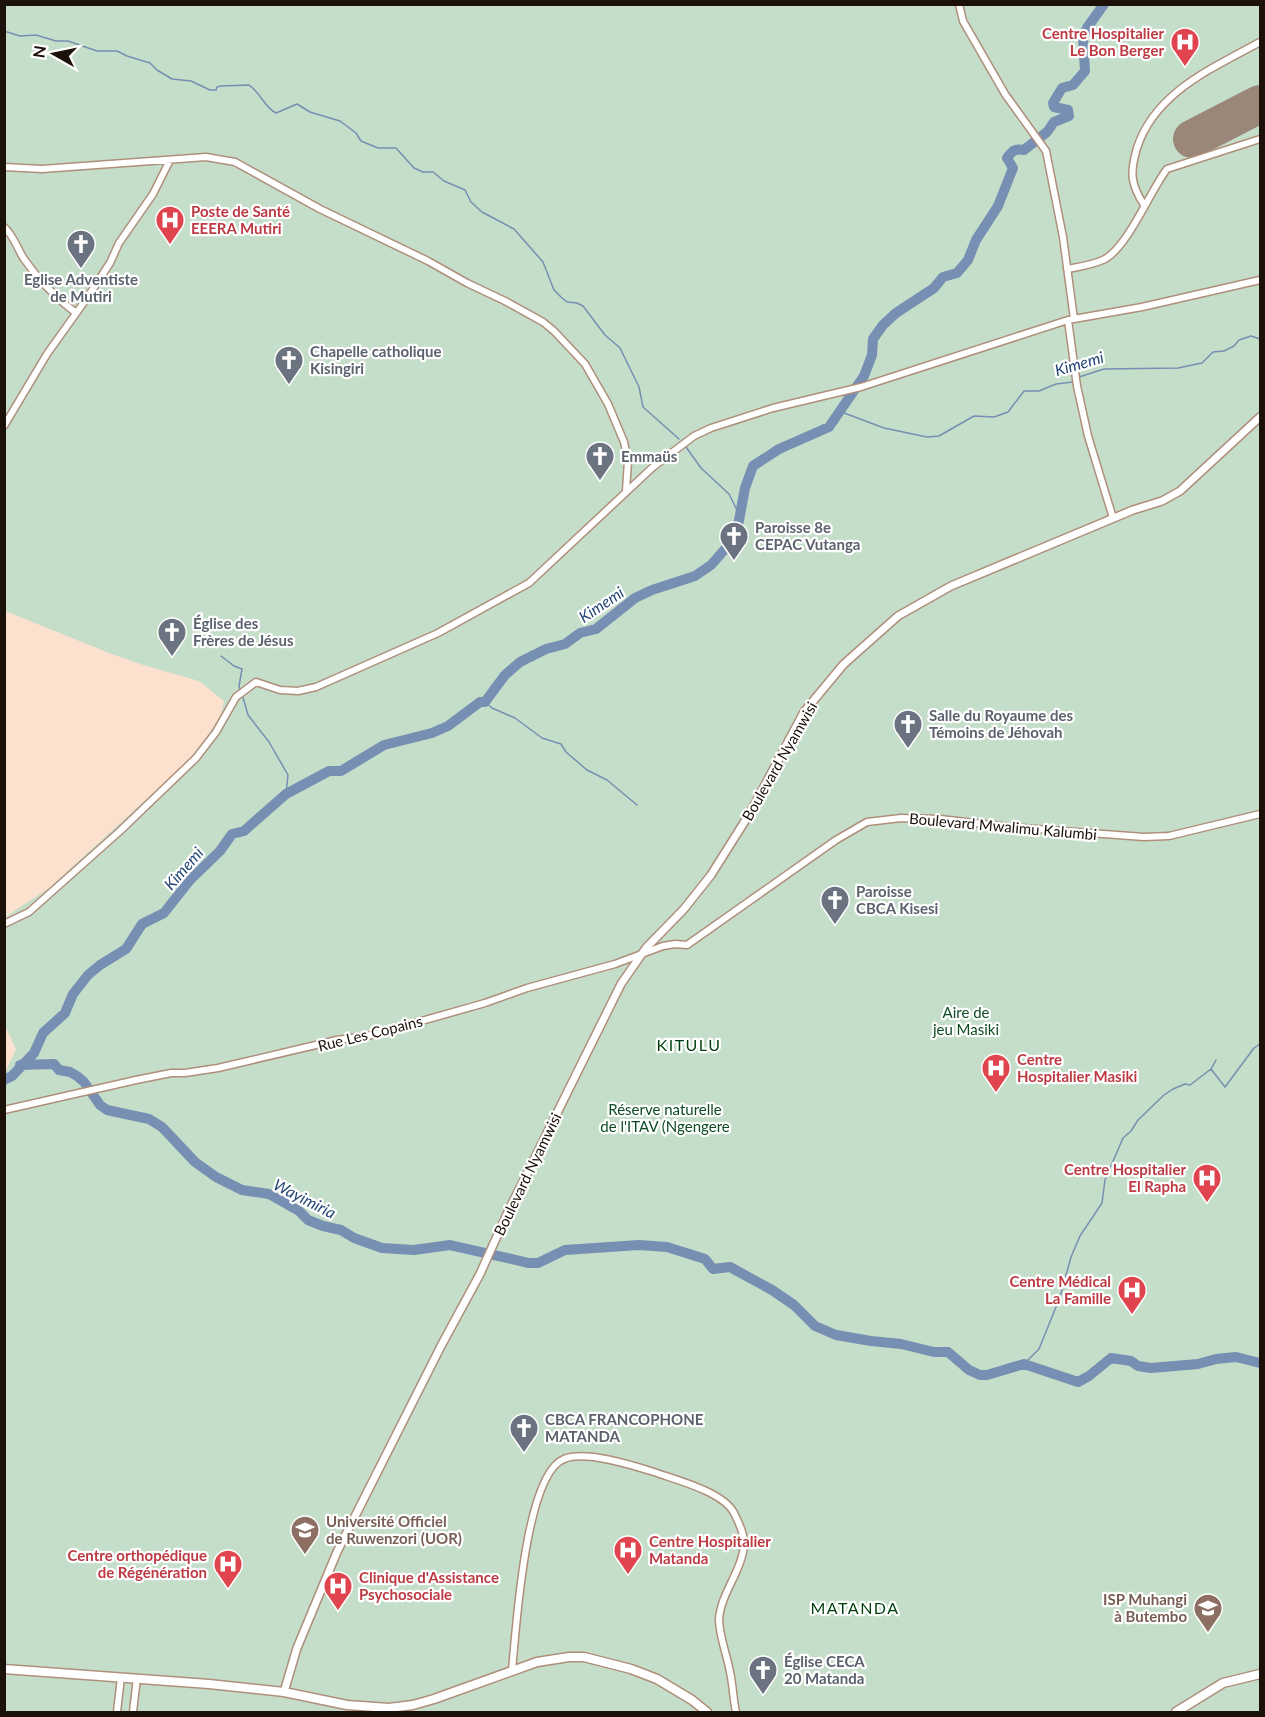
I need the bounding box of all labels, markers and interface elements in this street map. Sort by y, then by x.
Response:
north arrow [24,24,84,84]
place label: Centre Hospitalier Le Bon Berger [1042,24,1164,59]
hospital icon: Centre Hospitalier Le Bon Berger [1169,26,1201,68]
text: N [28,44,49,59]
place label: Poste de Santé EEERA Mutiri [191,202,290,237]
hospital icon: Poste de Santé EEERA Mutiri [154,204,186,246]
church icon: Eglise Adventiste de Mutiri [65,228,97,270]
place label: Eglise Adventiste de Mutiri [24,270,138,305]
place label: Chapelle catholique Kisingiri [310,342,442,377]
church icon: Chapelle catholique Kisingiri [273,344,305,386]
water label: Kimemi [1052,347,1106,379]
church icon: Emmaüs [584,440,616,482]
place label: Emmaüs [621,447,678,465]
place label: Paroisse 8e CEPAC Vutanga [755,518,860,553]
church icon: Paroisse 8e CEPAC Vutanga [718,520,750,562]
water label: Kimemi [575,582,627,626]
place label: Église des Frères de Jésus [193,614,294,649]
church icon: Église des Frères de Jésus [156,616,188,658]
street label: Boulevard Nyamwisi [738,698,820,824]
place label: Salle du Royaume des Témoins de Jéhovah [929,706,1074,741]
church icon: Salle du Royaume des Témoins de Jéhovah [892,708,924,750]
street label: Boulevard Mwalimu Kalumbi [908,809,1098,843]
water label: Kimemi [159,843,207,893]
place label: Paroisse CBCA Kisesi [856,882,939,917]
church icon: Paroisse CBCA Kisesi [819,884,851,926]
park label: Aire de jeu Masiki [932,1003,999,1038]
street label: Rue Les Copains [316,1011,424,1055]
district label: KITULU [657,1035,721,1054]
place label: Centre Hospitalier Masiki [1017,1050,1138,1085]
hospital icon: Centre Hospitalier Masiki [980,1052,1012,1094]
park label: Réserve naturelle de l'ITAV (Ngengere [600,1100,730,1135]
street label: Boulevard Nyamwisi [489,1110,565,1238]
place label: Centre Hospitalier El Rapha [1064,1160,1186,1195]
hospital icon: Centre Hospitalier El Rapha [1191,1162,1223,1204]
water label: Wayimiria [271,1174,339,1222]
place label: Centre Médical La Famille [1009,1272,1111,1307]
hospital icon: Centre Médical La Famille [1116,1274,1148,1316]
place label: CBCA FRANCOPHONE MATANDA [545,1410,704,1445]
church icon: CBCA FRANCOPHONE MATANDA [508,1412,540,1454]
place label: Université Officiel de Ruwenzori (UOR) [326,1512,462,1547]
school or university icon: Université Officiel de Ruwenzori (UOR) [289,1514,321,1556]
place label: Centre Hospitalier Matanda [649,1532,771,1567]
hospital icon: Centre Hospitalier Matanda [612,1534,644,1576]
place label: Centre orthopédique de Régénération [68,1546,207,1581]
hospital icon: Centre orthopédique de Régénération [212,1548,244,1590]
place label: Clinique d'Assistance Psychosociale [359,1568,499,1603]
hospital icon: Clinique d'Assistance Psychosociale [322,1570,354,1612]
place label: ISP Muhangi à Butembo [1103,1590,1187,1625]
school or university icon: ISP Muhangi à Butembo [1192,1592,1224,1634]
district label: MATANDA [810,1598,900,1617]
place label: Église CECA 20 Matanda [784,1652,865,1687]
church icon: Église CECA 20 Matanda [747,1654,779,1696]

